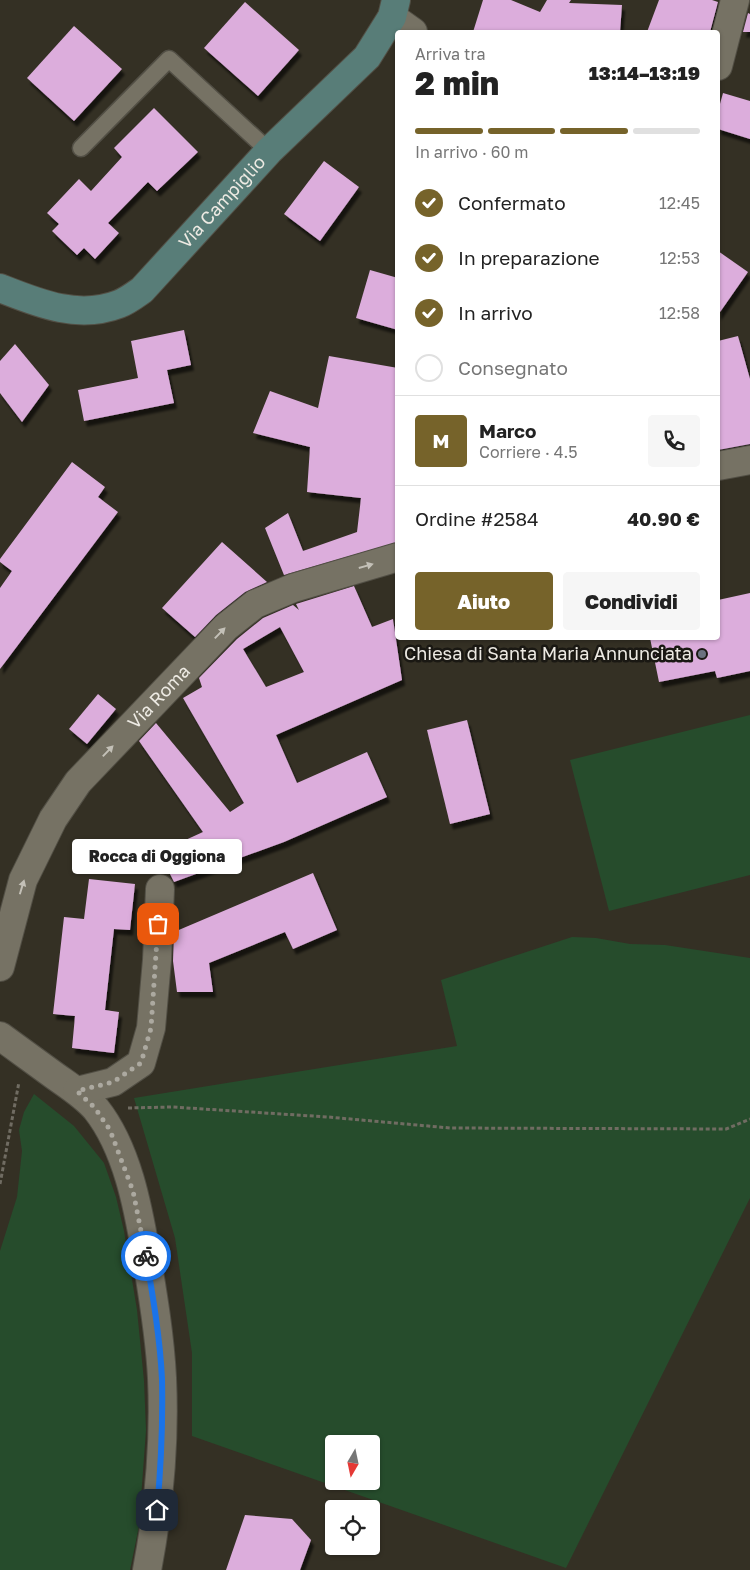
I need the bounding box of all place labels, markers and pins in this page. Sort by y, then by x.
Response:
place label: Chiesa di Santa Maria Annunciata [404,642,692,664]
marker: Chiesa di Santa Maria Annunciata [696,648,708,660]
callout: Rocca di Oggiona [73,839,243,874]
pin [137,903,179,945]
pin [136,1489,178,1531]

